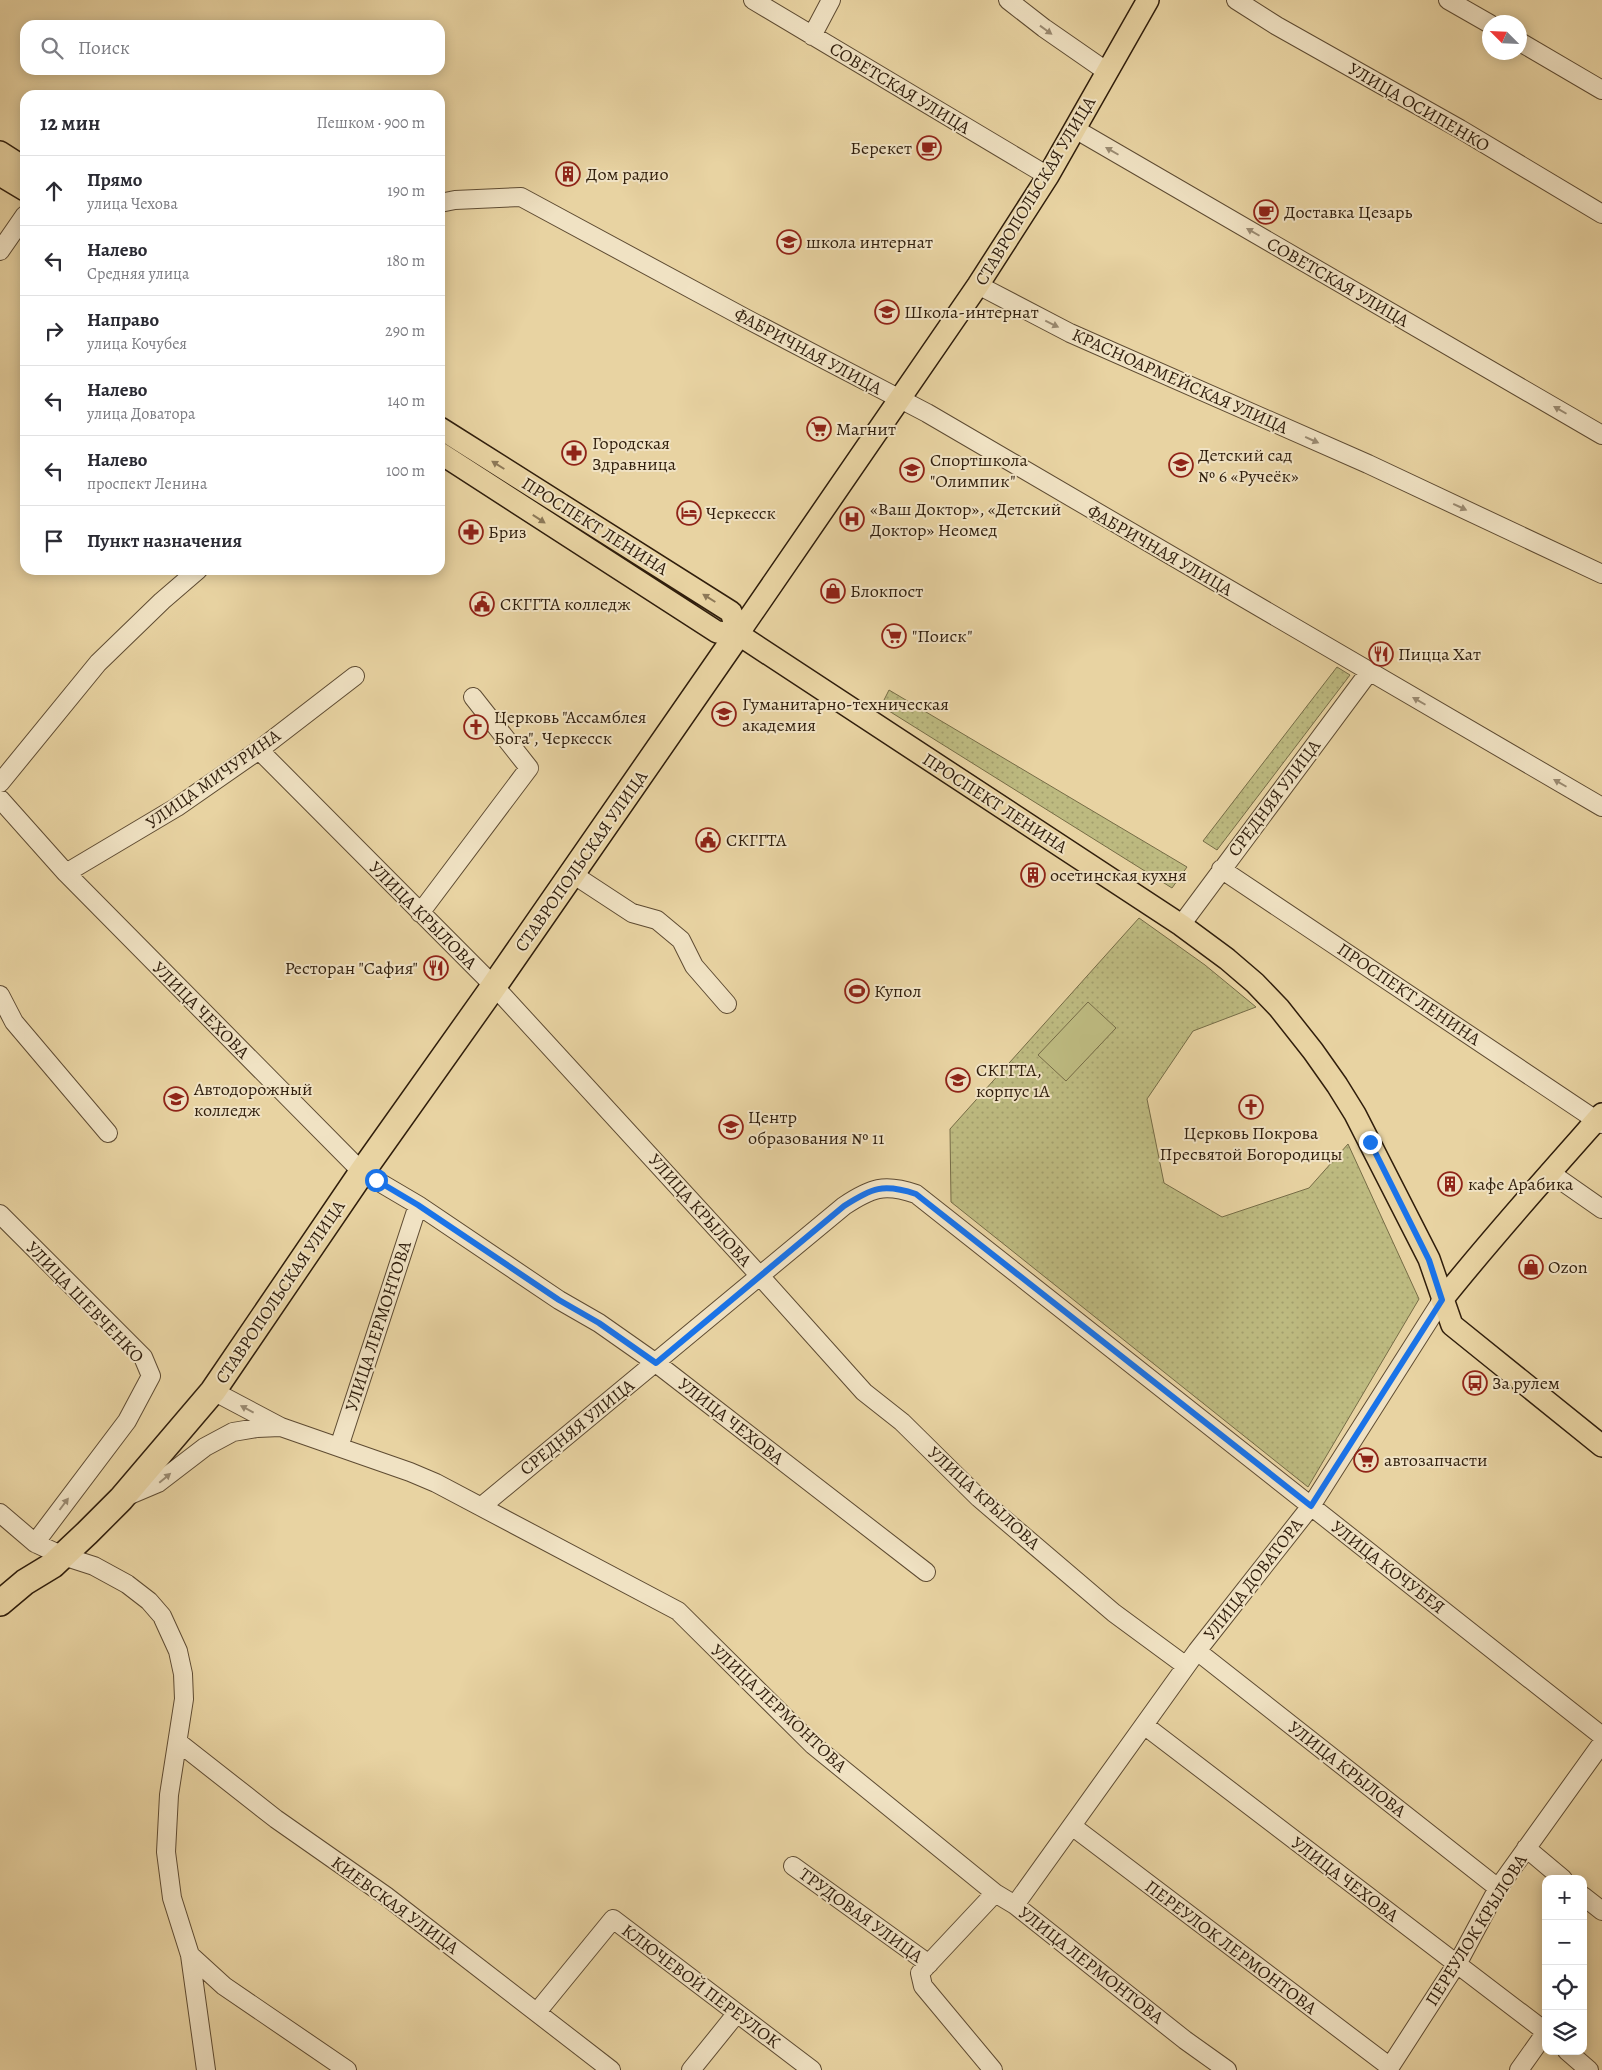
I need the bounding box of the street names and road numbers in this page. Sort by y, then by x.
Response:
street label: СОВЕТСКАЯ УЛИЦА [825,36,975,140]
street label: УЛИЦА ОСИПЕНКО [1344,57,1494,157]
street label: СТАВРОПОЛЬСКАЯ УЛИЦА [969,92,1101,290]
street label: СОВЕТСКАЯ УЛИЦА [1263,232,1414,333]
street label: ФАБРИЧНАЯ УЛИЦА [730,302,887,400]
street label: КРАСНОАРМЕЙСКАЯ УЛИЦА [1068,322,1292,440]
street label: ПРОСПЕКТ ЛЕНИНА [517,471,673,581]
street label: ФАБРИЧНАЯ УЛИЦА [1083,499,1238,602]
street label: УЛИЦА МИЧУРИНА [141,723,285,834]
street label: СРЕДНЯЯ УЛИЦА [1222,734,1326,861]
street label: ПРОСПЕКТ ЛЕНИНА [918,747,1072,859]
street label: СТАВРОПОЛЬСКАЯ УЛИЦА [509,765,653,957]
street label: УЛИЦА КРЫЛОВА [364,856,483,975]
street label: ПРОСПЕКТ ЛЕНИНА [1333,937,1486,1051]
street label: УЛИЦА ЧЕХОВА [147,956,255,1064]
street label: УЛИЦА КРЫЛОВА [643,1149,757,1272]
street label: СТАВРОПОЛЬСКАЯ УЛИЦА [210,1195,351,1388]
street label: УЛИЦА ШЕВЧЕНКО [21,1236,149,1368]
street label: УЛИЦА ЛЕРМОНТОВА [339,1237,417,1414]
street label: УЛИЦА ЧЕХОВА [673,1372,789,1470]
street label: СРЕДНЯЯ УЛИЦА [515,1373,640,1481]
street label: УЛИЦА КРЫЛОВА [923,1441,1046,1555]
street label: УЛИЦА ДОВАТОРА [1198,1513,1309,1645]
street label: УЛИЦА КОЧУБЕЯ [1326,1515,1450,1619]
street label: УЛИЦА ЛЕРМОНТОВА [706,1638,853,1778]
street label: УЛИЦА КРЫЛОВА [1283,1715,1411,1823]
street label: УЛИЦА ЧЕХОВА [1286,1831,1404,1928]
street label: ПЕРЕУЛОК КРЫЛОВА [1419,1849,1533,2011]
street label: КИЕВСКАЯ УЛИЦА [326,1851,464,1960]
street label: ТРУДОВАЯ УЛИЦА [794,1862,928,1968]
street label: ПЕРЕУЛОК ЛЕРМОНТОВА [1140,1874,1322,2020]
street label: УЛИЦА ЛЕРМОНТОВА [1013,1901,1169,2030]
street label: КЛЮЧЕВОЙ ПЕРЕУЛОК [617,1918,786,2054]

